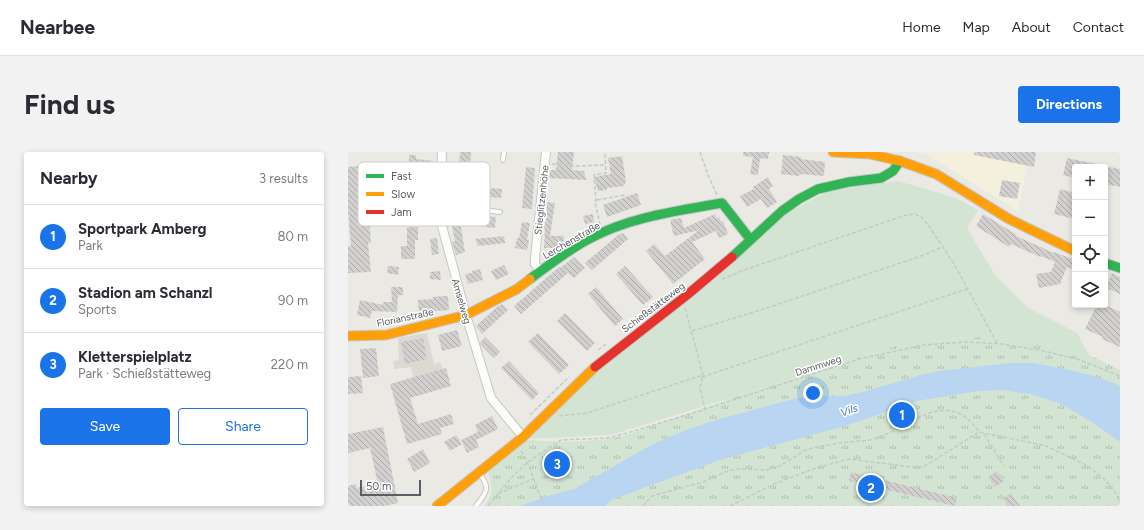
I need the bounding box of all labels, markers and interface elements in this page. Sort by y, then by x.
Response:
text: Nearbee [20,16,95,39]
text: Home [902,19,941,36]
text: Map [963,19,990,36]
text: About [1012,19,1051,36]
text: Contact [1073,19,1124,36]
button: Directions [1018,86,1120,123]
text: Find us [24,87,115,121]
legend [358,162,490,226]
street label: Stieglitzenhöhe [531,164,552,236]
map controls [1072,164,1108,308]
button: + [1072,164,1108,200]
text: Nearby [40,168,98,188]
text: Fast [391,170,412,183]
text: 3 results [259,171,308,186]
text: Slow [391,188,415,201]
button: − [1072,200,1108,236]
text: Jam [391,206,412,219]
street label: Lerchenstraße [540,219,603,262]
text: Sportpark Amberg [78,220,207,238]
text: 1 [50,229,56,244]
text: 80 m [277,229,308,244]
button: locate [1072,236,1108,272]
text: Park [78,238,103,253]
button: layers [1072,272,1108,308]
street label: Amselweg [449,277,474,325]
street label: Schießstätteweg [619,279,688,335]
text: Stadion am Schanzl [78,284,213,302]
text: 2 [49,293,57,308]
text: 90 m [278,293,308,308]
text: Sports [78,302,117,317]
street label: Florianstraße [375,305,435,330]
text: Kletterspielplatz [78,348,192,366]
street label: Dammweg [793,352,843,379]
text: 3 [49,357,57,372]
text: 220 m [271,357,308,372]
text: Park · Schießstätteweg [78,366,211,381]
your location [803,383,823,403]
pin: 1 [889,400,915,430]
water label: Vils [839,401,860,420]
button: Save [40,408,170,445]
button: Share [178,408,308,445]
pin: 3 [544,449,570,479]
pin: 2 [858,473,884,503]
scale bar [360,478,421,497]
text: 50 m [366,480,391,493]

